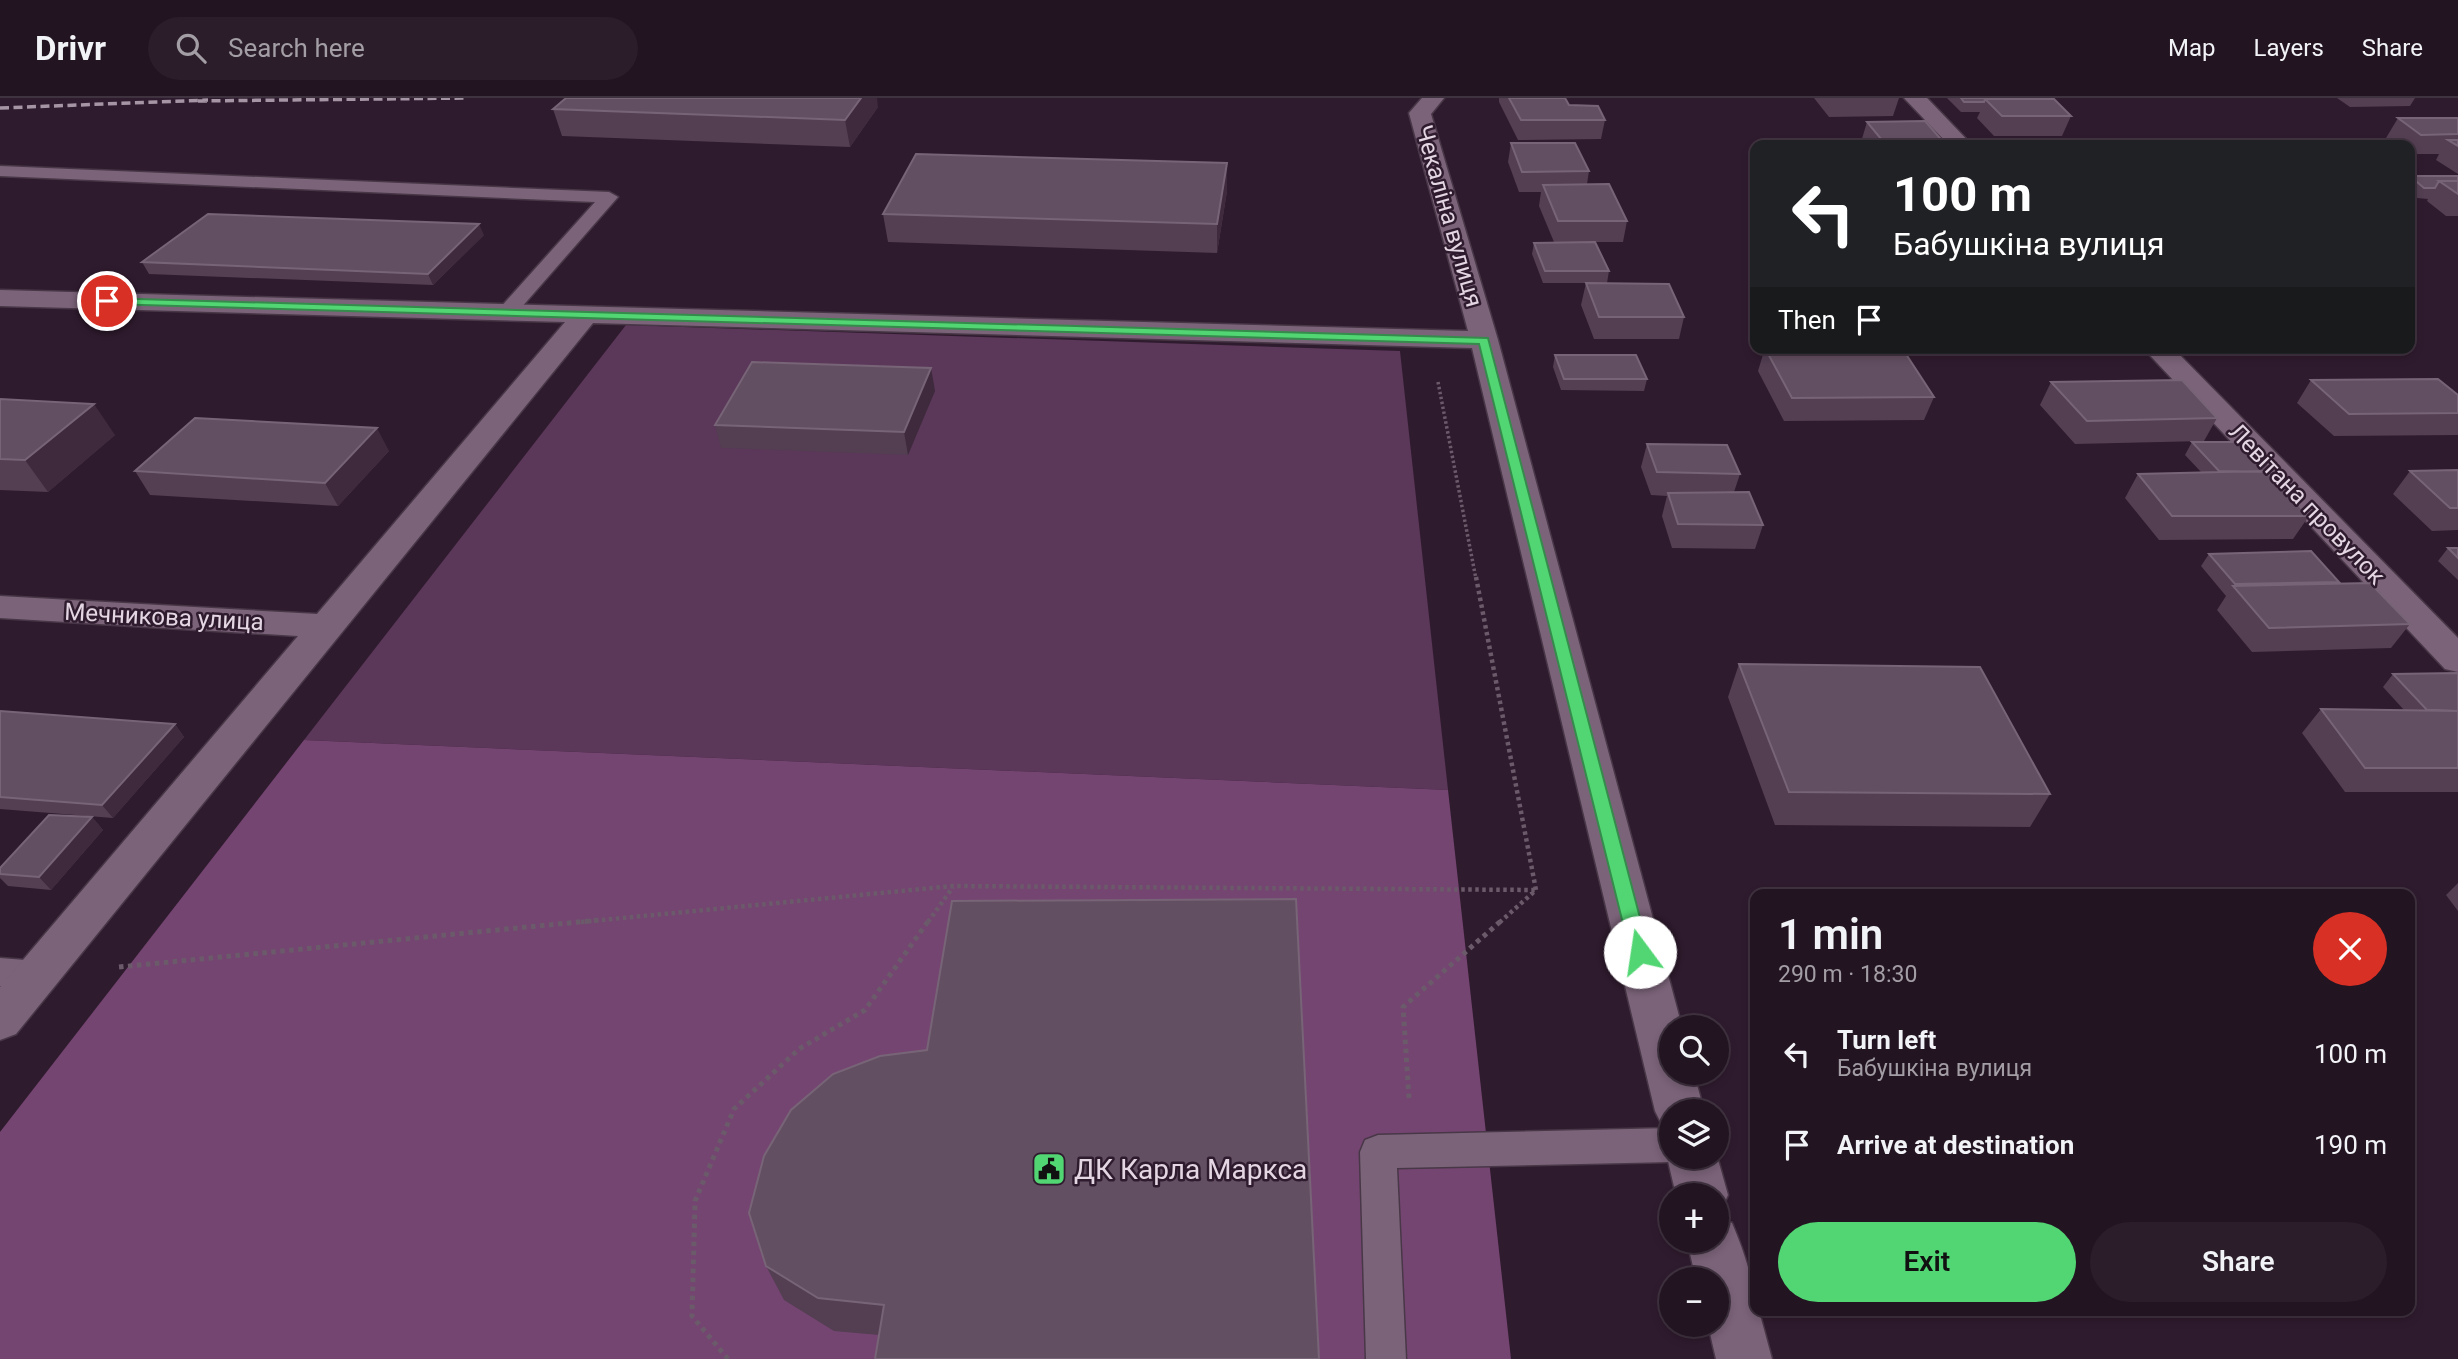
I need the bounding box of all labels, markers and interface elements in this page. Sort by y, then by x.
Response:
search box [148,17,638,80]
text: Drivr [35,29,106,68]
icon: search [172,29,210,67]
text: Search here [228,33,365,63]
text: Map [2168,34,2216,62]
text: Layers [2254,34,2324,62]
text: Share [2362,34,2423,62]
street label: Чекаліна вулиця [1410,122,1488,310]
text: 100 m [1893,166,2032,223]
icon: left [1778,168,1869,259]
text: Бабушкіна вулиця [1893,225,2165,263]
pin [77,271,137,331]
icon: arrive [88,282,126,320]
icon: arrive [1850,301,1888,339]
text: Then [1778,305,1836,335]
street label: Левітана провулок [2223,418,2391,590]
street label: Мечникова улица [64,598,264,636]
text: 1 min [1778,910,1883,959]
button: close [2313,912,2387,986]
position arrow [1603,915,1677,989]
text: 290 m · 18:30 [1778,961,1917,988]
map controls [1659,1015,1729,1337]
button: search [1659,1015,1729,1085]
text: Turn left [1837,1025,1936,1055]
icon: left [1778,1035,1816,1073]
text: 100 m [2314,1039,2387,1069]
text: Бабушкіна вулиця [1837,1055,2032,1082]
button: layers [1659,1099,1729,1169]
icon: arrive [1778,1126,1816,1164]
text: Arrive at destination [1837,1130,2074,1160]
text: 190 m [2314,1130,2387,1160]
public building icon: ДК Карла Маркса [1030,1150,1068,1188]
place label: ДК Карла Маркса [1074,1153,1307,1186]
button: + [1659,1183,1729,1253]
button: Exit [1778,1222,2076,1302]
button: Share [2090,1222,2387,1302]
button: − [1659,1267,1729,1337]

